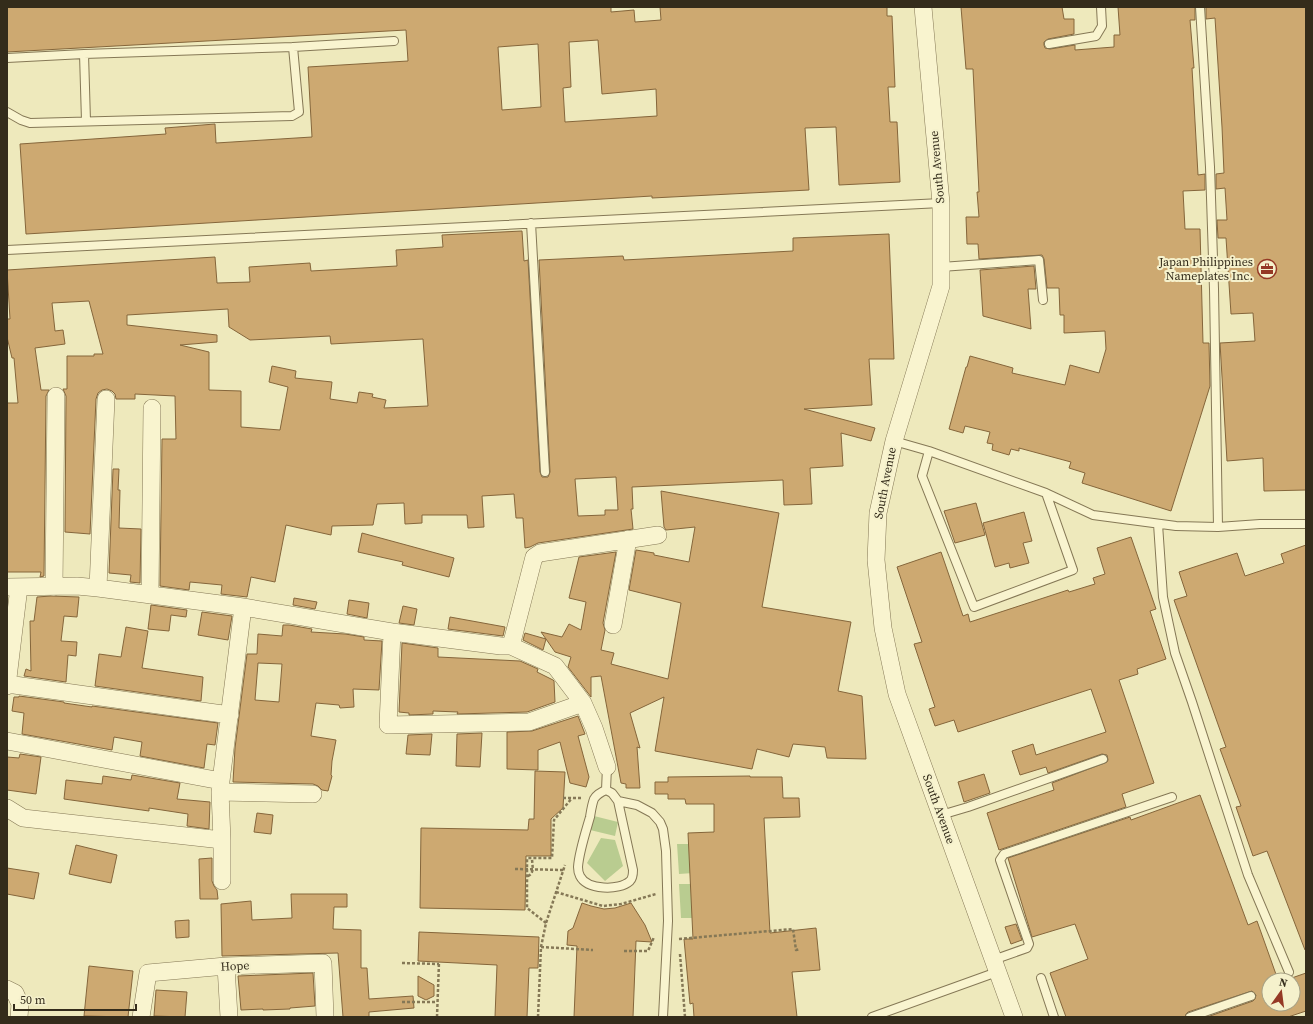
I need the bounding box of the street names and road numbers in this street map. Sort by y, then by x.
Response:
street label: South Avenue [926,130,948,204]
street label: South Avenue [870,446,900,520]
street label: South Avenue [919,772,959,846]
street label: Hope [220,957,250,975]

